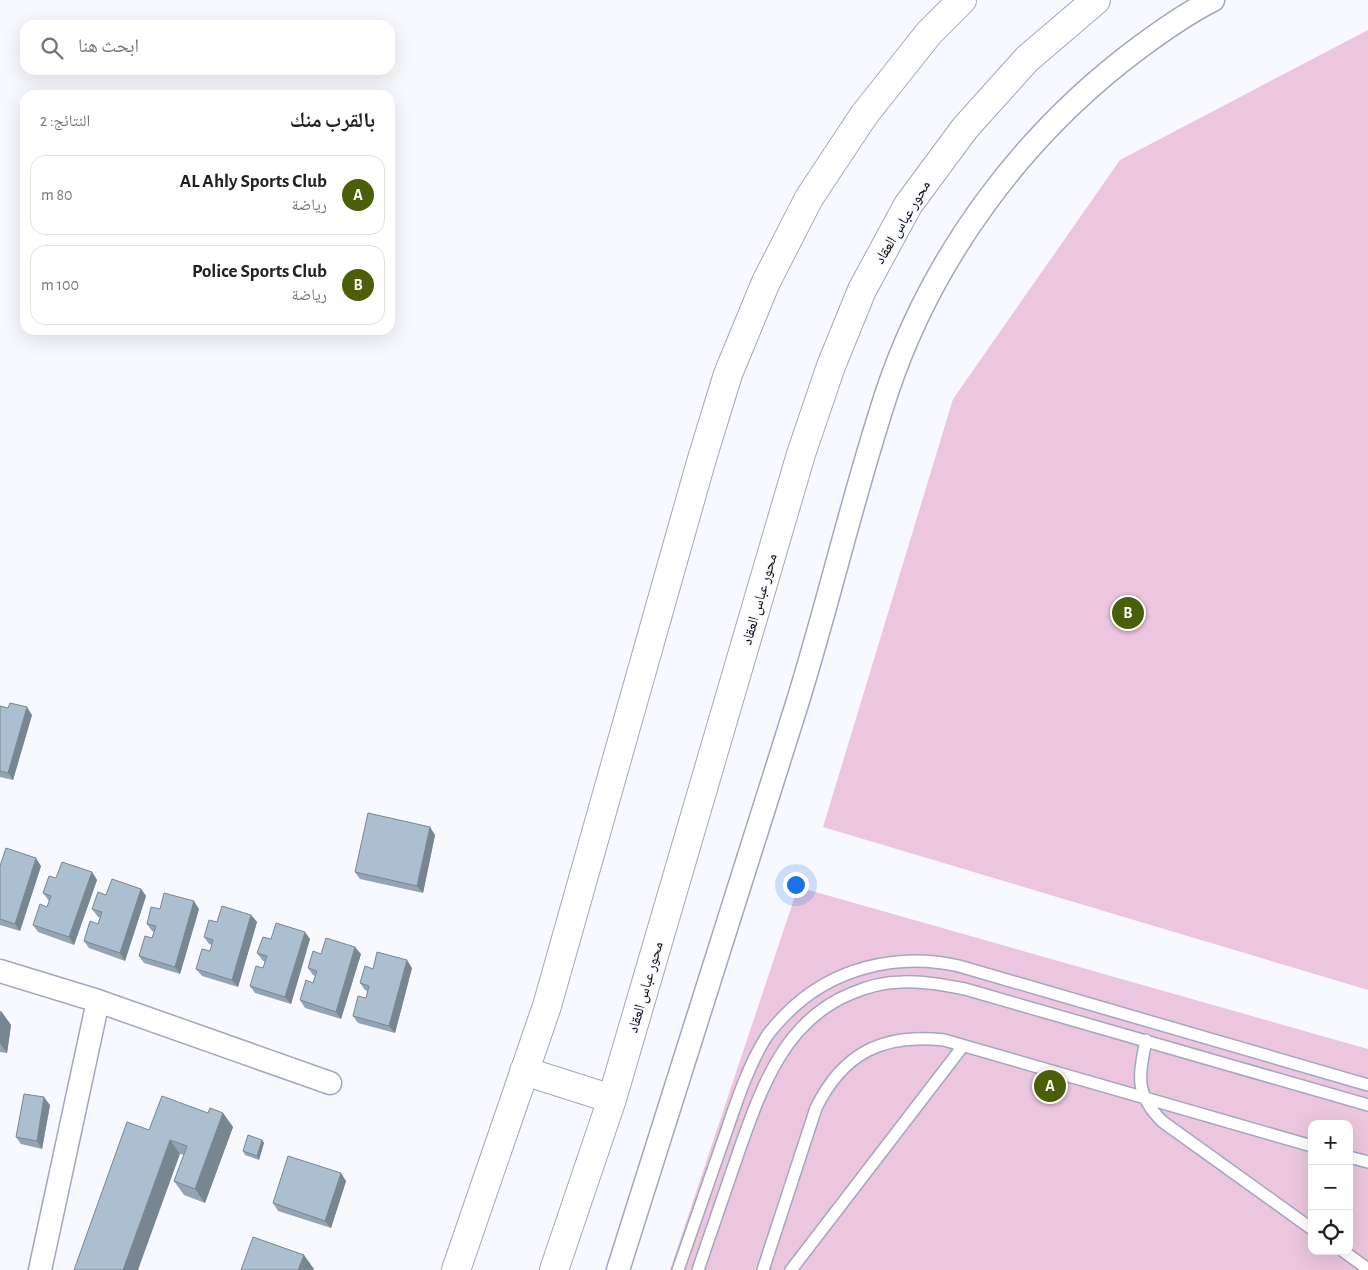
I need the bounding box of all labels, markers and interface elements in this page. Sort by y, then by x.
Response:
search box [20,20,395,75]
icon: search [38,34,66,62]
text: ابحث هنا [78,37,139,56]
text: بالقرب منك [290,110,375,131]
text: النتائج: 2 [40,113,90,129]
text: AL Ahly Sports Club [180,172,327,191]
street label: محور عباس العقاد [872,178,935,268]
text: 80 m [41,187,73,203]
text: A [353,187,363,203]
text: رياضة [291,197,327,213]
text: Police Sports Club [192,262,327,281]
text: 100 m [41,277,79,293]
text: B [353,277,363,293]
text: رياضة [291,287,327,303]
street label: محور عباس العقاد [739,552,782,647]
pin: B [1112,594,1144,632]
your location [783,872,809,898]
street label: محور عباس العقاد [625,940,668,1035]
pin: A [1034,1067,1066,1105]
map controls [1308,1120,1353,1255]
button: + [1308,1120,1353,1165]
button: − [1308,1165,1353,1210]
button: locate [1308,1210,1353,1255]

